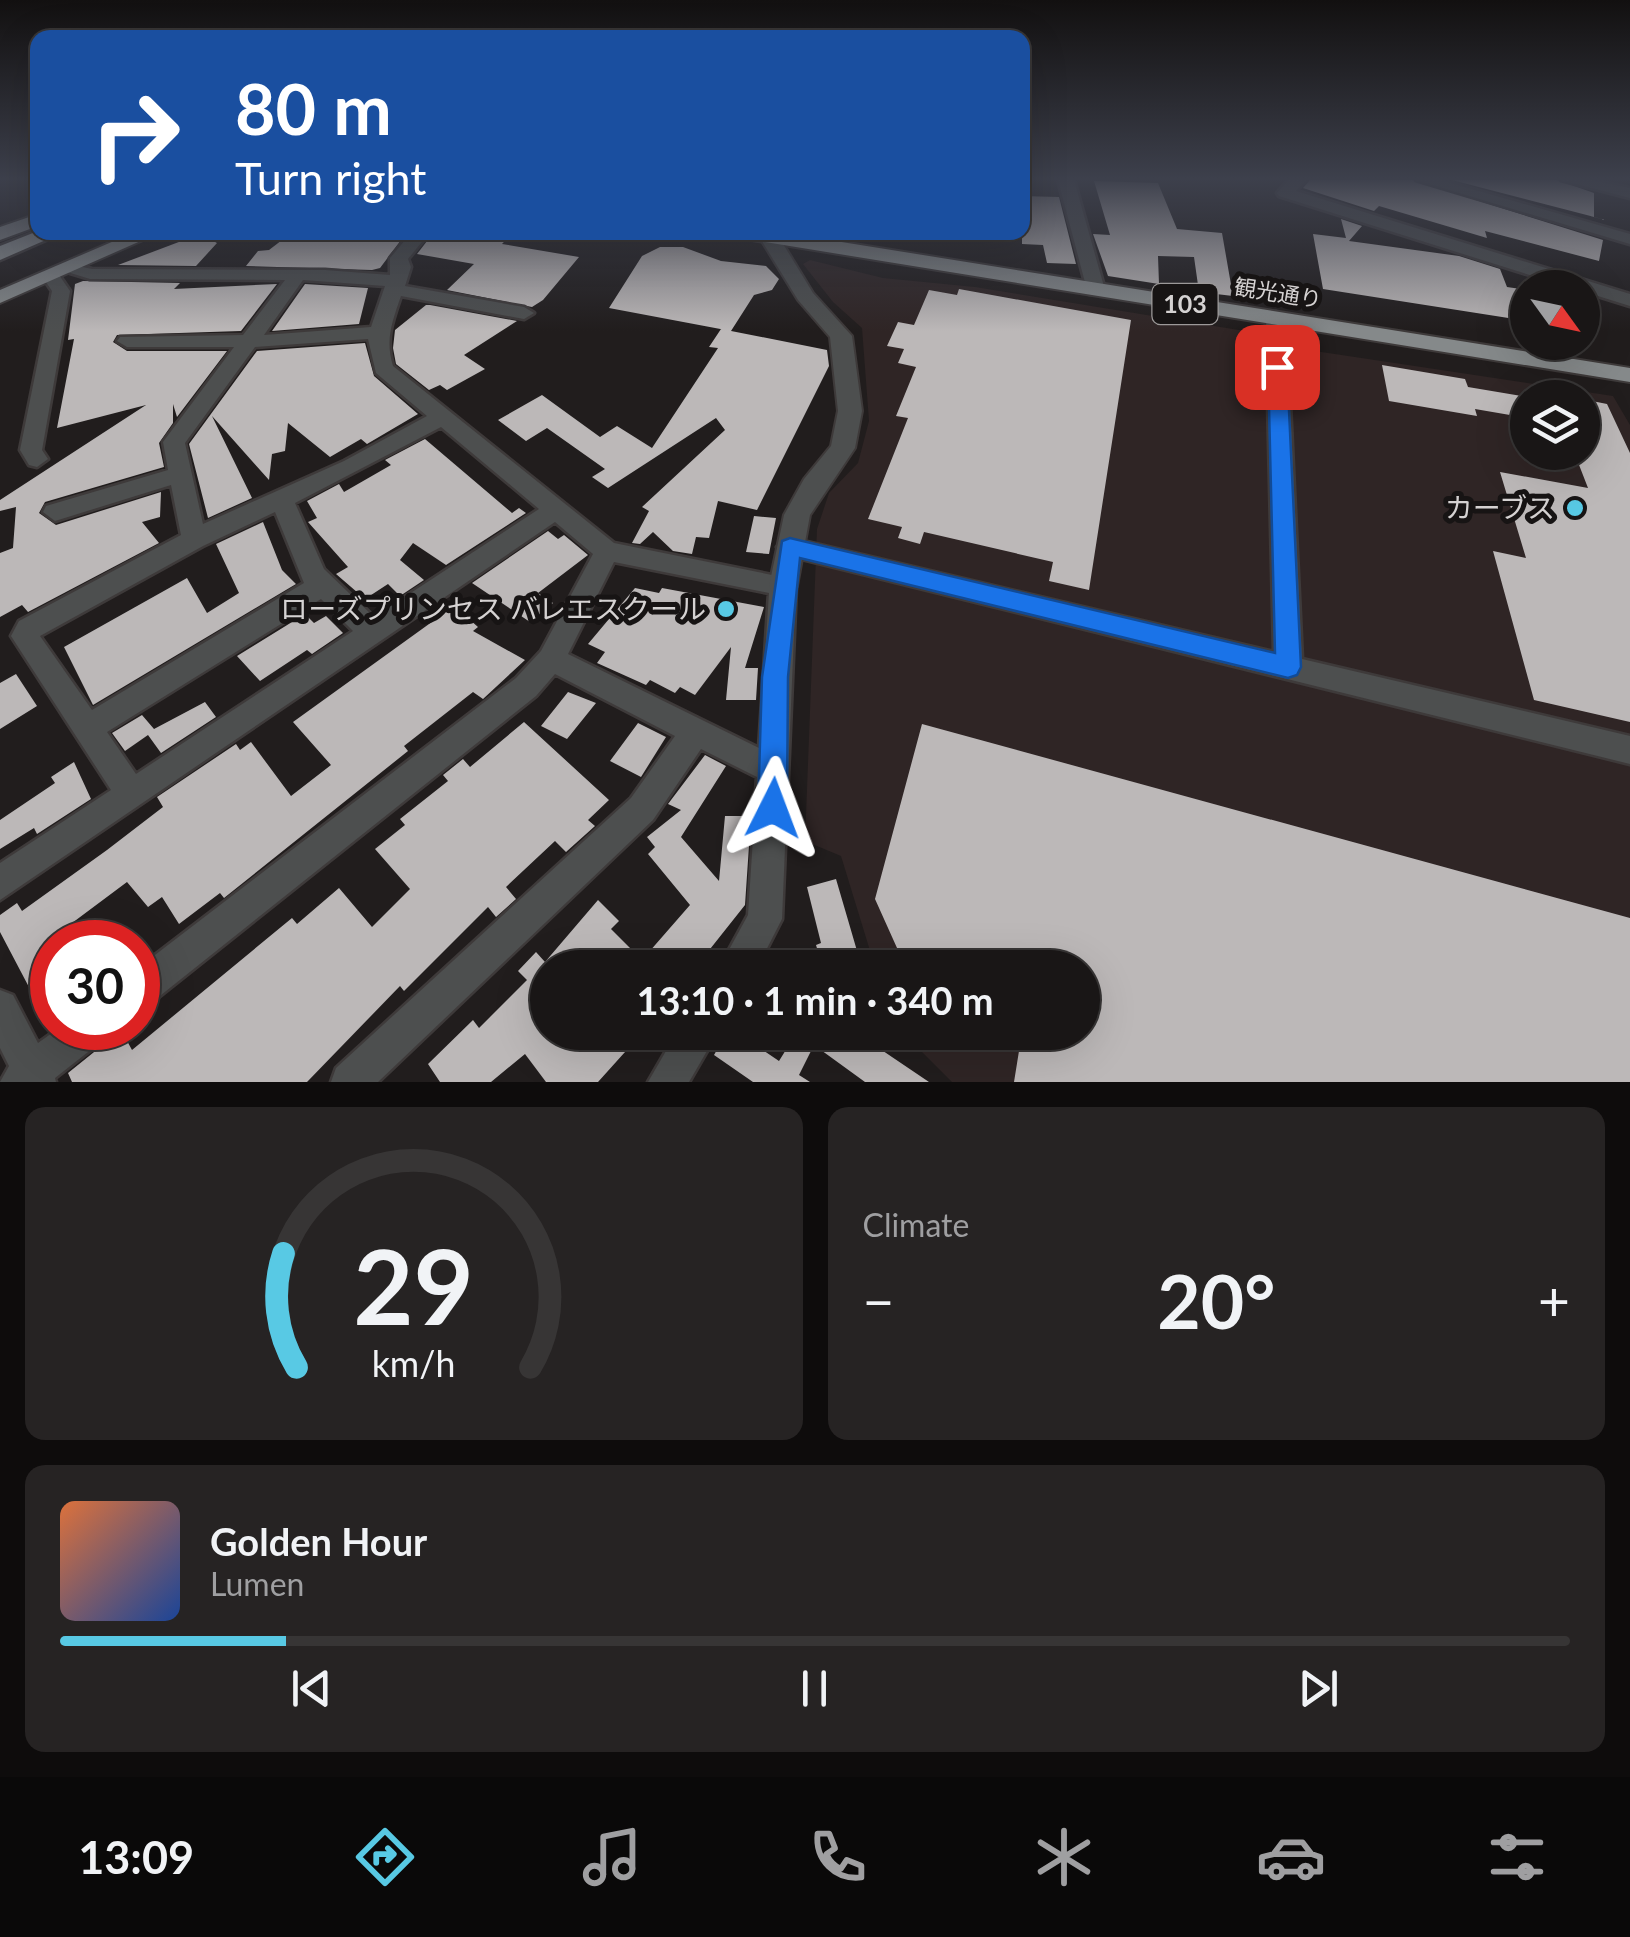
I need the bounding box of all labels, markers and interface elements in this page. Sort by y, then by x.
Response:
text: 80 m [235,66,392,150]
icon: right [70,70,200,200]
text: Turn right [235,151,426,205]
north arrow [1510,270,1600,360]
map controls [1510,270,1600,470]
street label: 観光通り [1233,272,1324,313]
road number: 103 [1152,284,1218,324]
pin [1235,325,1320,410]
icon: arrive [1250,340,1305,395]
button: layers [1510,380,1600,470]
place label: カーブス [1445,490,1555,524]
marker: カーブス [1564,497,1586,519]
place label: ローズプリンセス バレエスクール [280,591,706,625]
marker: ローズプリンセス バレエスクール [715,598,737,620]
position arrow [721,756,825,860]
speed limit sign: 30 [30,920,160,1050]
text: 13:10 · 1 min · 340 m [636,977,994,1023]
text: Climate [863,1205,969,1244]
text: 29 [353,1222,474,1347]
text: 20° [1157,1255,1275,1345]
text: − [863,1267,894,1333]
text: + [1538,1267,1570,1333]
text: km/h [372,1342,456,1385]
text: Golden Hour [210,1518,427,1564]
text: Lumen [210,1564,304,1603]
icon: previous [284,1661,339,1716]
icon: pause [787,1661,842,1716]
icon: next [1291,1661,1346,1716]
icon: directions [350,1822,420,1892]
icon: music [577,1822,647,1892]
icon: phone [803,1822,873,1892]
icon: climate [1029,1822,1099,1892]
icon: car [1256,1822,1326,1892]
icon: filters [1482,1822,1552,1892]
text: 13:09 [78,1830,194,1884]

